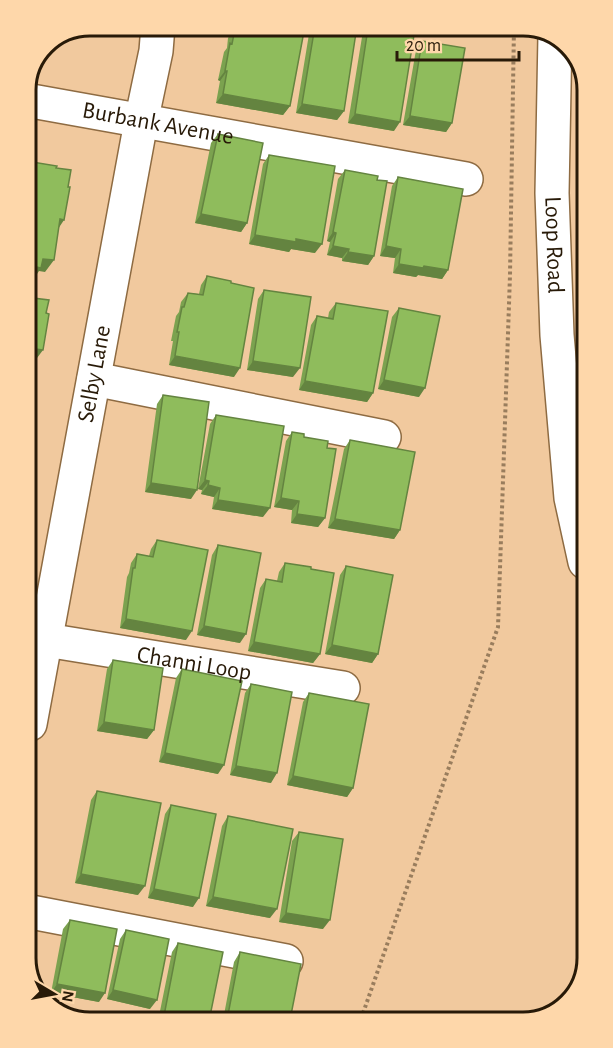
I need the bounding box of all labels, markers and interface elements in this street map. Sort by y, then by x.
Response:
scale bar [397,24,518,62]
text: 20 m [406,37,441,55]
street label: Burbank Avenue [80,98,235,149]
street label: Loop Road [540,196,568,294]
street label: Selby Lane [74,323,115,424]
street label: Channi Loop [135,643,253,685]
north arrow [24,964,84,1024]
text: N [59,990,77,1003]

